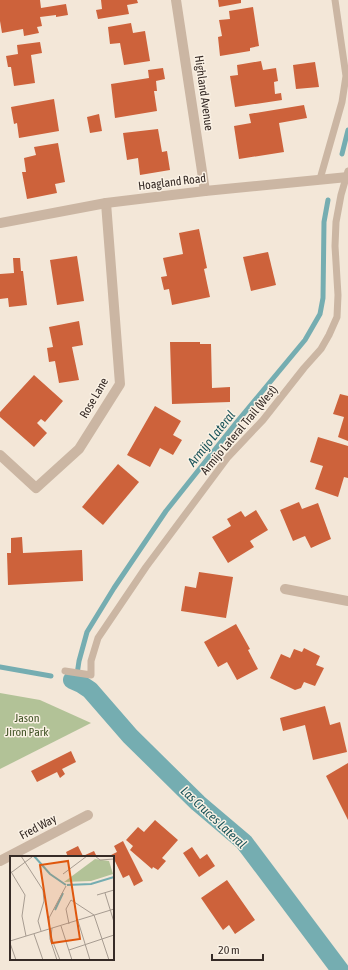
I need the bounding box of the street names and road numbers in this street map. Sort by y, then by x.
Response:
street label: Highland Avenue [192,54,216,132]
street label: Hoagland Road [137,171,207,193]
street label: Rose Lane [77,375,111,421]
street label: Armijo Lateral Trail (West) [198,383,280,477]
street label: Fred Way [17,811,59,843]

